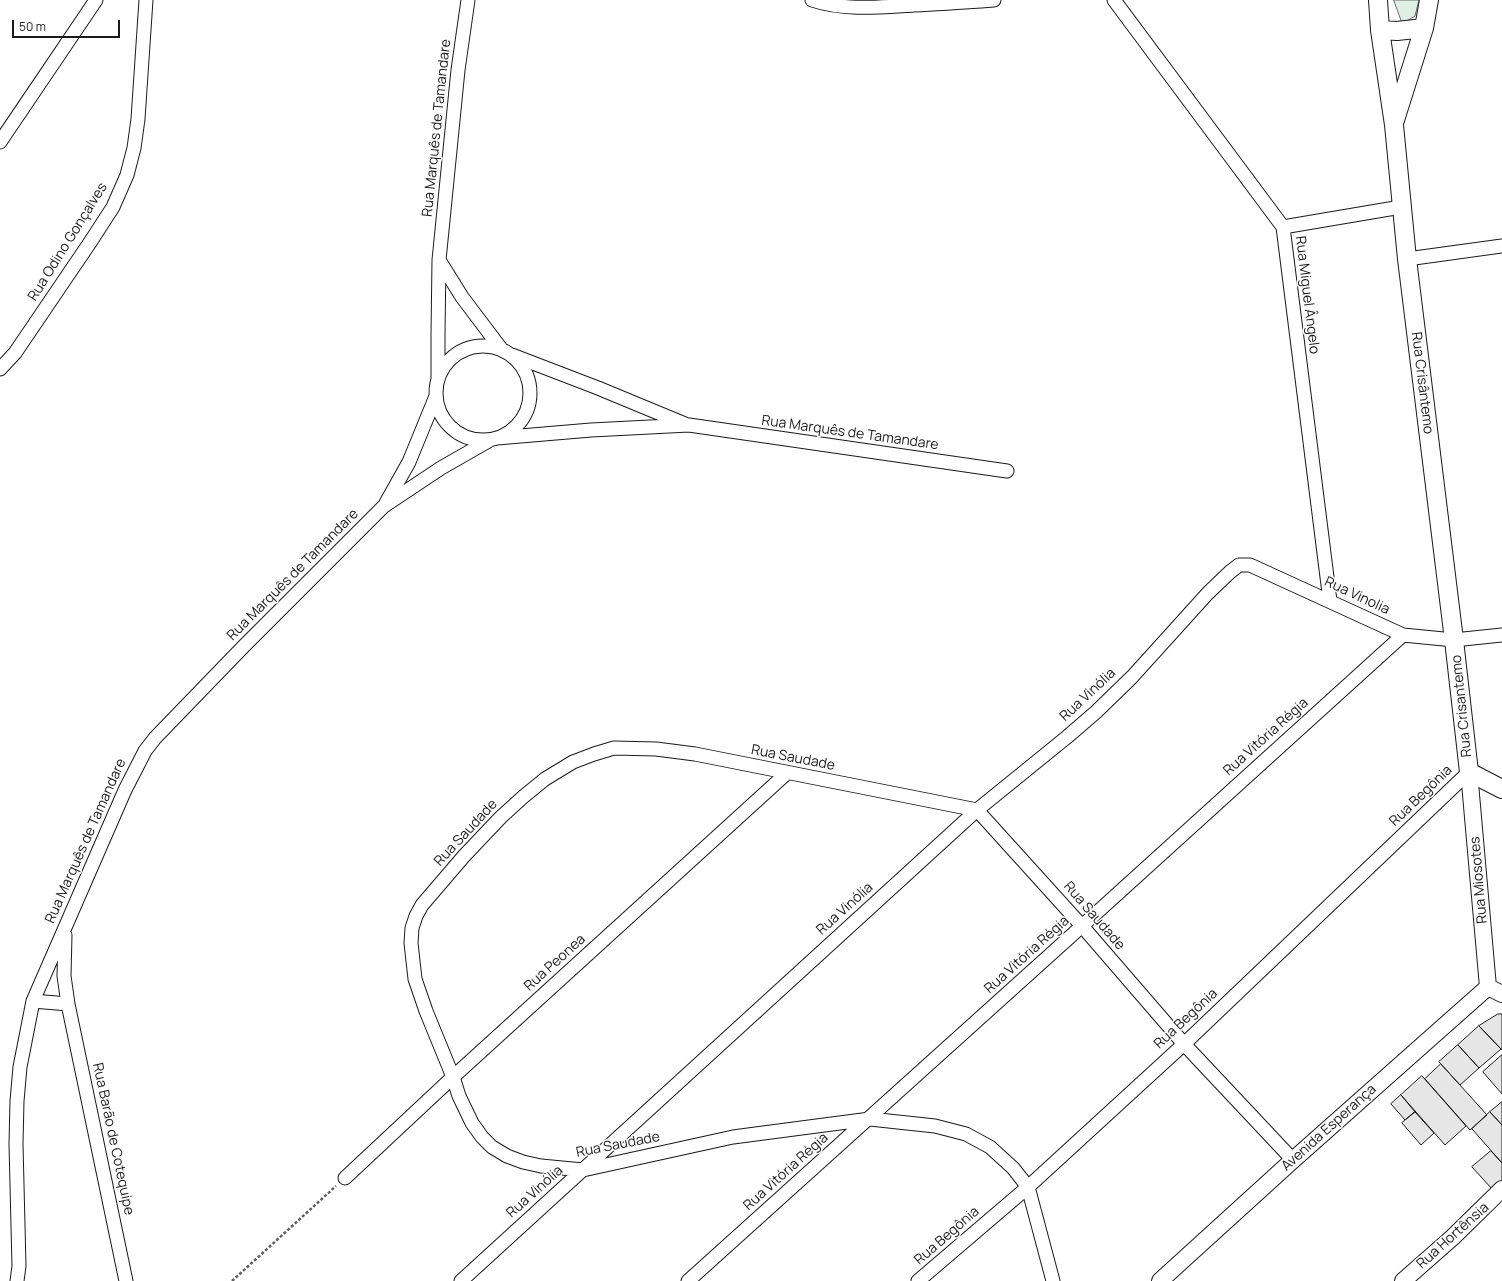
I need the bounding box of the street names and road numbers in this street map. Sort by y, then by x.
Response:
street label: Rua Marquês de Tamandare [419,38,455,218]
street label: Rua Odino Gonçalves [25,180,111,304]
street label: Rua Miguel Ângelo [1291,235,1323,355]
street label: Rua Crisântemo [1407,331,1437,435]
street label: Rua Marquês de Tamandare [760,412,940,454]
street label: Rua Marquês de Tamandare [224,506,362,644]
street label: Rua Vinolia [1322,574,1392,618]
street label: Rua Crisantemo [1448,654,1476,758]
street label: Rua Vinólia [1057,665,1119,725]
street label: Rua Vitória Régia [1220,695,1312,779]
street label: Rua Saudade [750,742,836,774]
street label: Rua Marquês de Tamandare [42,756,130,926]
street label: Rua Begônia [1386,762,1456,830]
street label: Rua Saudade [431,796,501,870]
street label: Rua Miosotes [1467,836,1491,924]
street label: Rua Saudade [1060,878,1128,954]
street label: Rua Vinólia [813,879,877,939]
street label: Rua Vitória Régia [981,913,1073,997]
street label: Rua Peonea [521,931,589,995]
street label: Rua Begônia [1151,985,1221,1053]
street label: Rua Barão de Cotequipe [89,1061,137,1217]
street label: Avenida Esperança [1278,1081,1380,1175]
street label: Rua Saudade [575,1129,661,1161]
street label: Rua Vitória Régia [740,1130,832,1214]
street label: Rua Vinólia [503,1162,567,1222]
street label: Rua Hortênsia [1414,1199,1492,1273]
street label: Rua Begônia [911,1203,983,1269]

